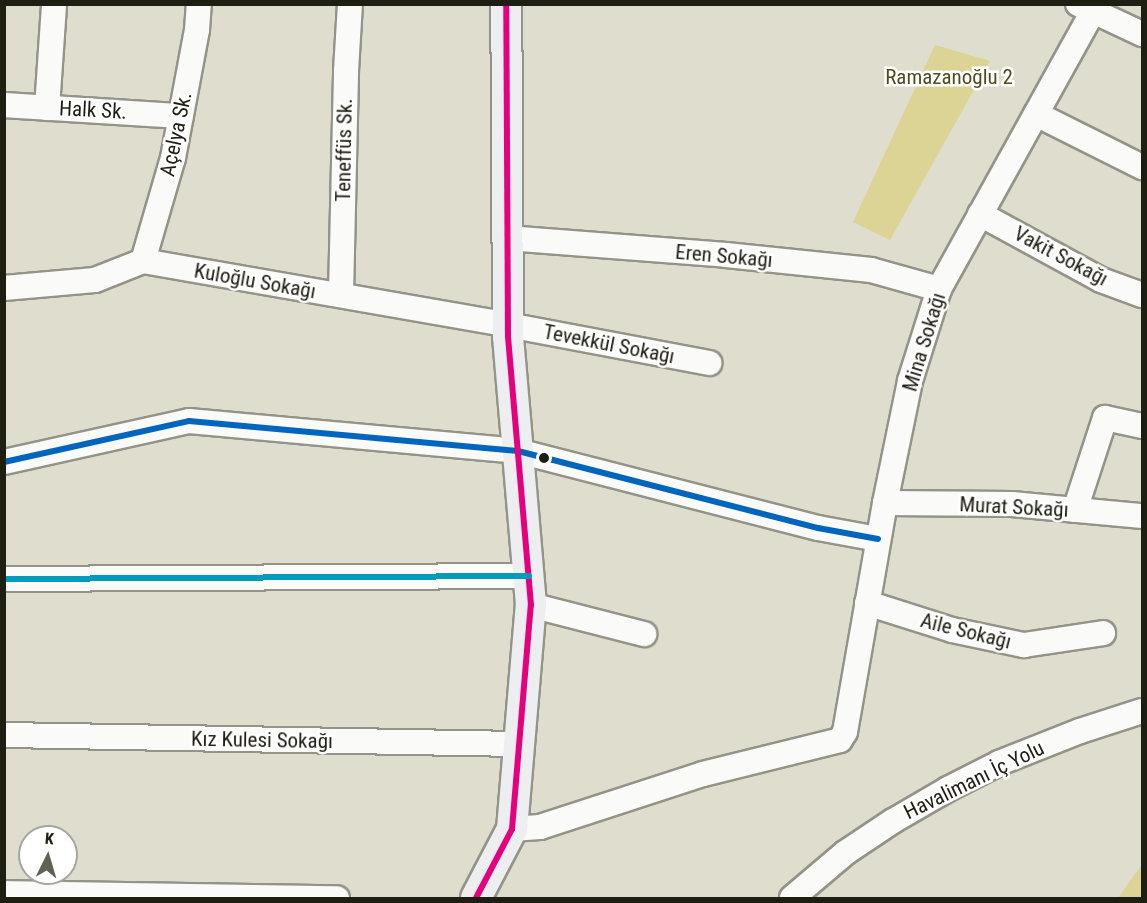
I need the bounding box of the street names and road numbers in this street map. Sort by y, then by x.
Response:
street label: Açelya Sk. [155,89,197,179]
street label: Halk Sk. [58,96,128,124]
street label: Teneffüs Sk. [330,98,358,202]
street label: Vakit Sokağı [1010,221,1112,291]
street label: Eren Sokağı [674,239,774,273]
street label: Kuloğlu Sokağı [192,258,318,304]
street label: Mina Sokağı [897,290,951,394]
street label: Tevekkül Sokağı [541,319,677,369]
street label: Murat Sokağı [959,492,1069,522]
street label: Aile Sokağı [918,608,1014,654]
street label: Kız Kulesi Sokağı [191,726,333,754]
street label: Havalimanı İç Yolu [900,735,1048,825]

